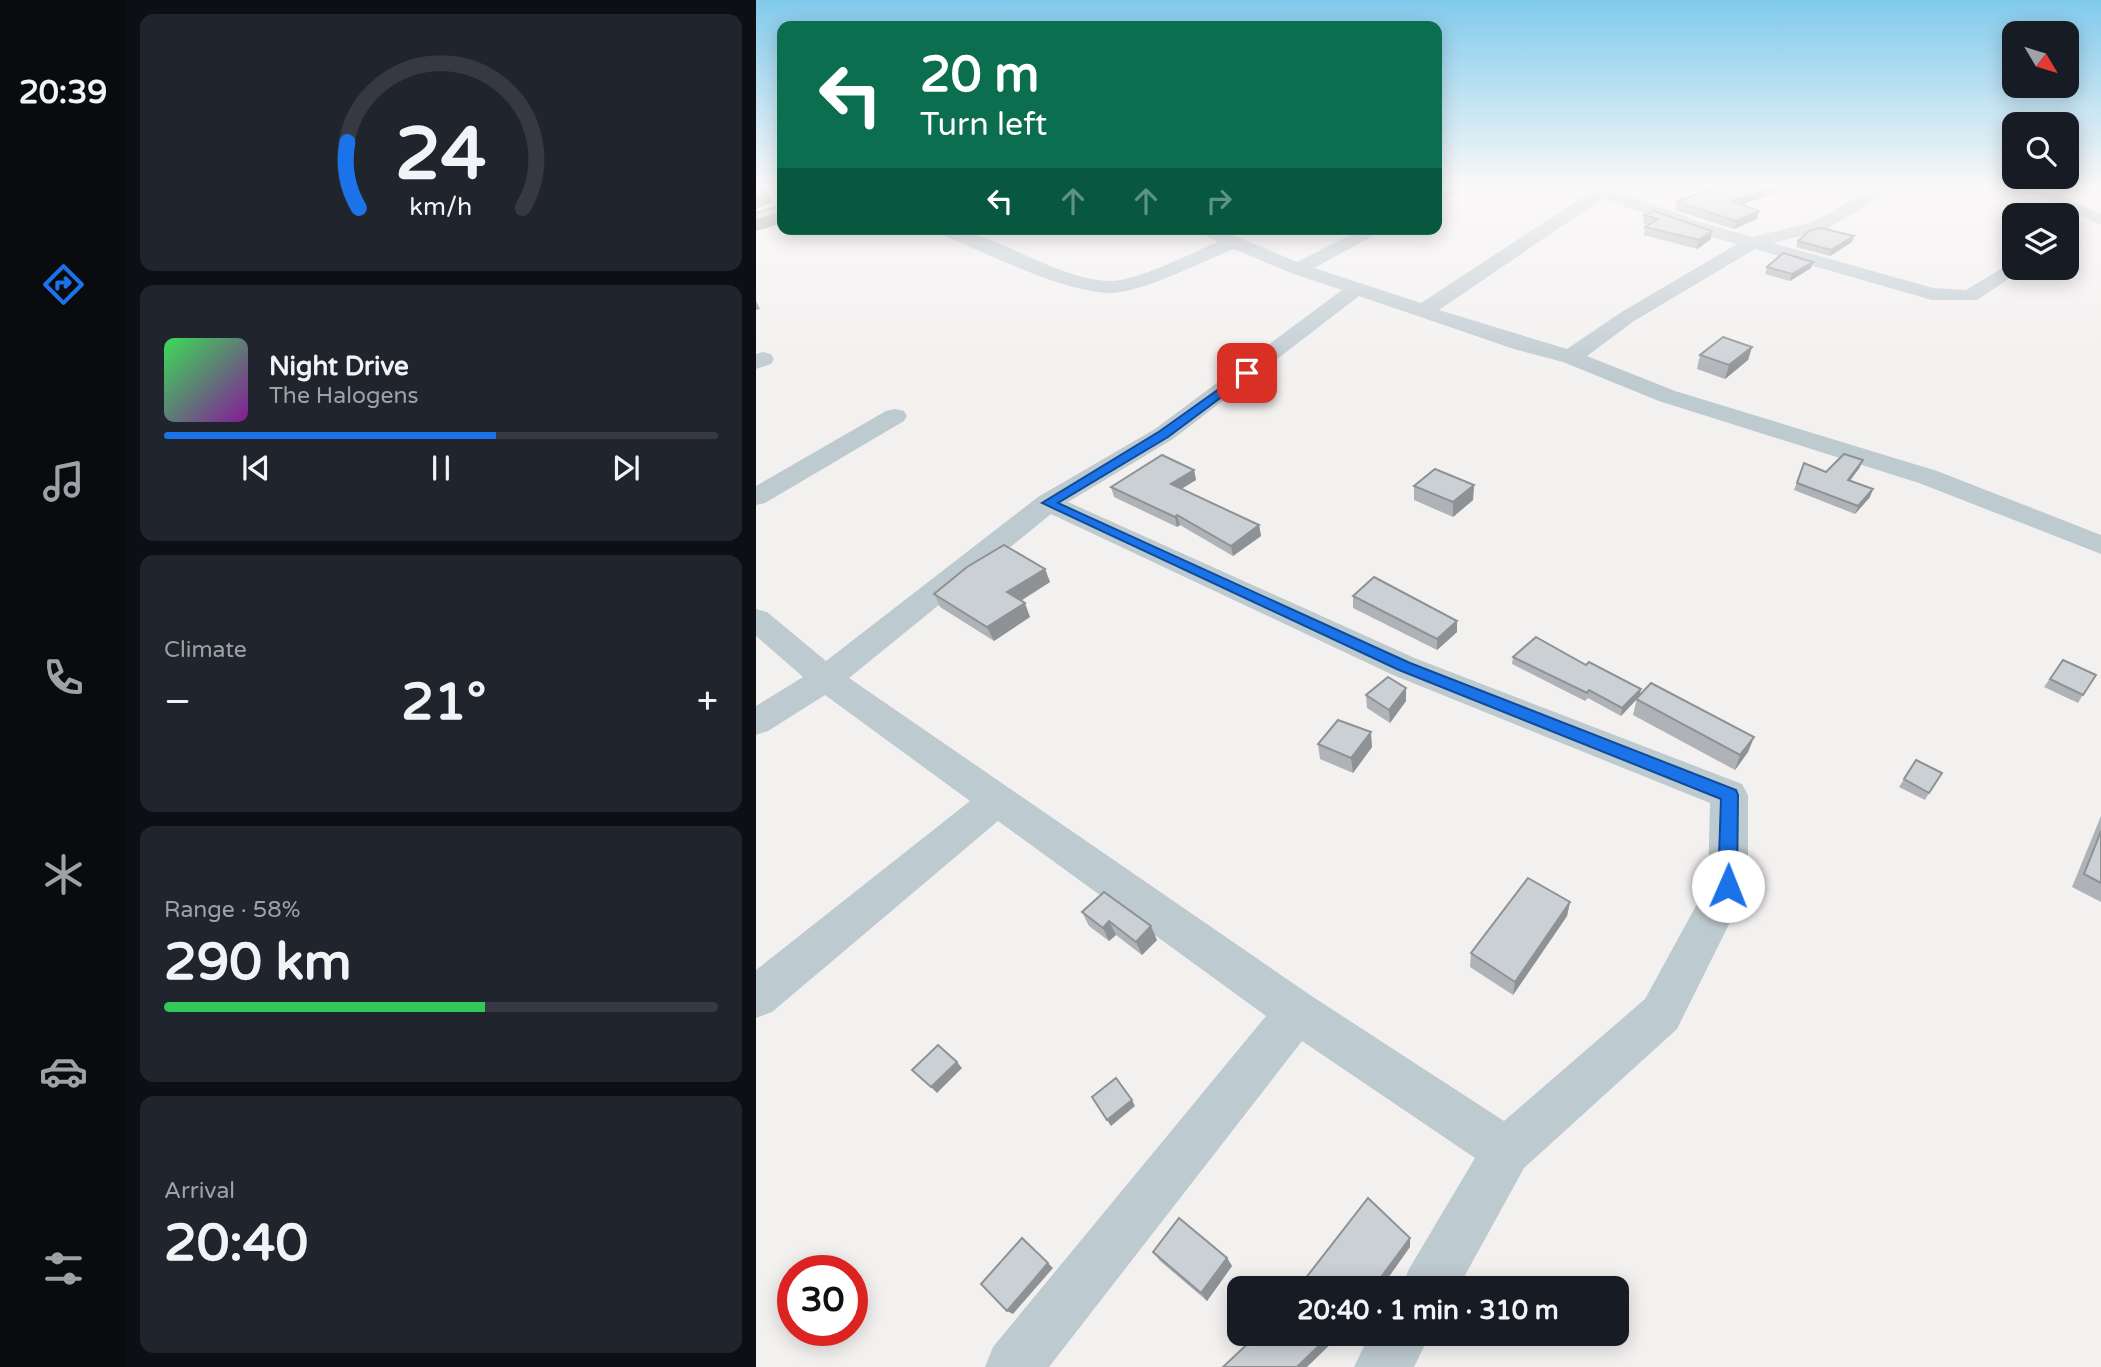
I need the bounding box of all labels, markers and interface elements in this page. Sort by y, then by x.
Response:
north arrow [2002,21,2079,98]
map controls [2002,21,2079,280]
text: 20 m [920,46,1039,105]
icon: left [805,49,896,140]
text: 20:39 [19,74,107,112]
text: Turn left [920,106,1047,144]
text: 24 [395,112,487,200]
button: search [2002,112,2079,189]
icon: left [981,182,1019,220]
icon: ahead [1054,182,1092,220]
icon: ahead [1127,182,1165,220]
icon: right [1200,182,1238,220]
text: km/h [410,192,472,222]
button: layers [2002,203,2079,280]
icon: directions [39,260,88,309]
pin [1217,343,1277,403]
text: Night Drive [269,351,409,382]
icon: arrive [1228,354,1266,392]
text: The Halogens [269,382,418,410]
icon: previous [237,449,275,487]
icon: pause [422,449,460,487]
icon: next [607,449,645,487]
icon: music [39,457,88,506]
text: Climate [164,636,247,664]
icon: phone [39,653,88,702]
text: 21° [401,671,486,734]
text: − [164,679,191,725]
text: + [697,679,718,725]
position arrow [1691,849,1765,923]
icon: climate [39,850,88,899]
text: Range · 58% [164,896,300,924]
text: 290 km [164,931,352,994]
icon: car [39,1047,88,1096]
text: Arrival [164,1177,235,1205]
text: 20:40 [164,1212,308,1275]
icon: filters [39,1244,88,1293]
speed limit sign: 30 [777,1255,868,1346]
text: 20:40 · 1 min · 310 m [1297,1295,1559,1326]

